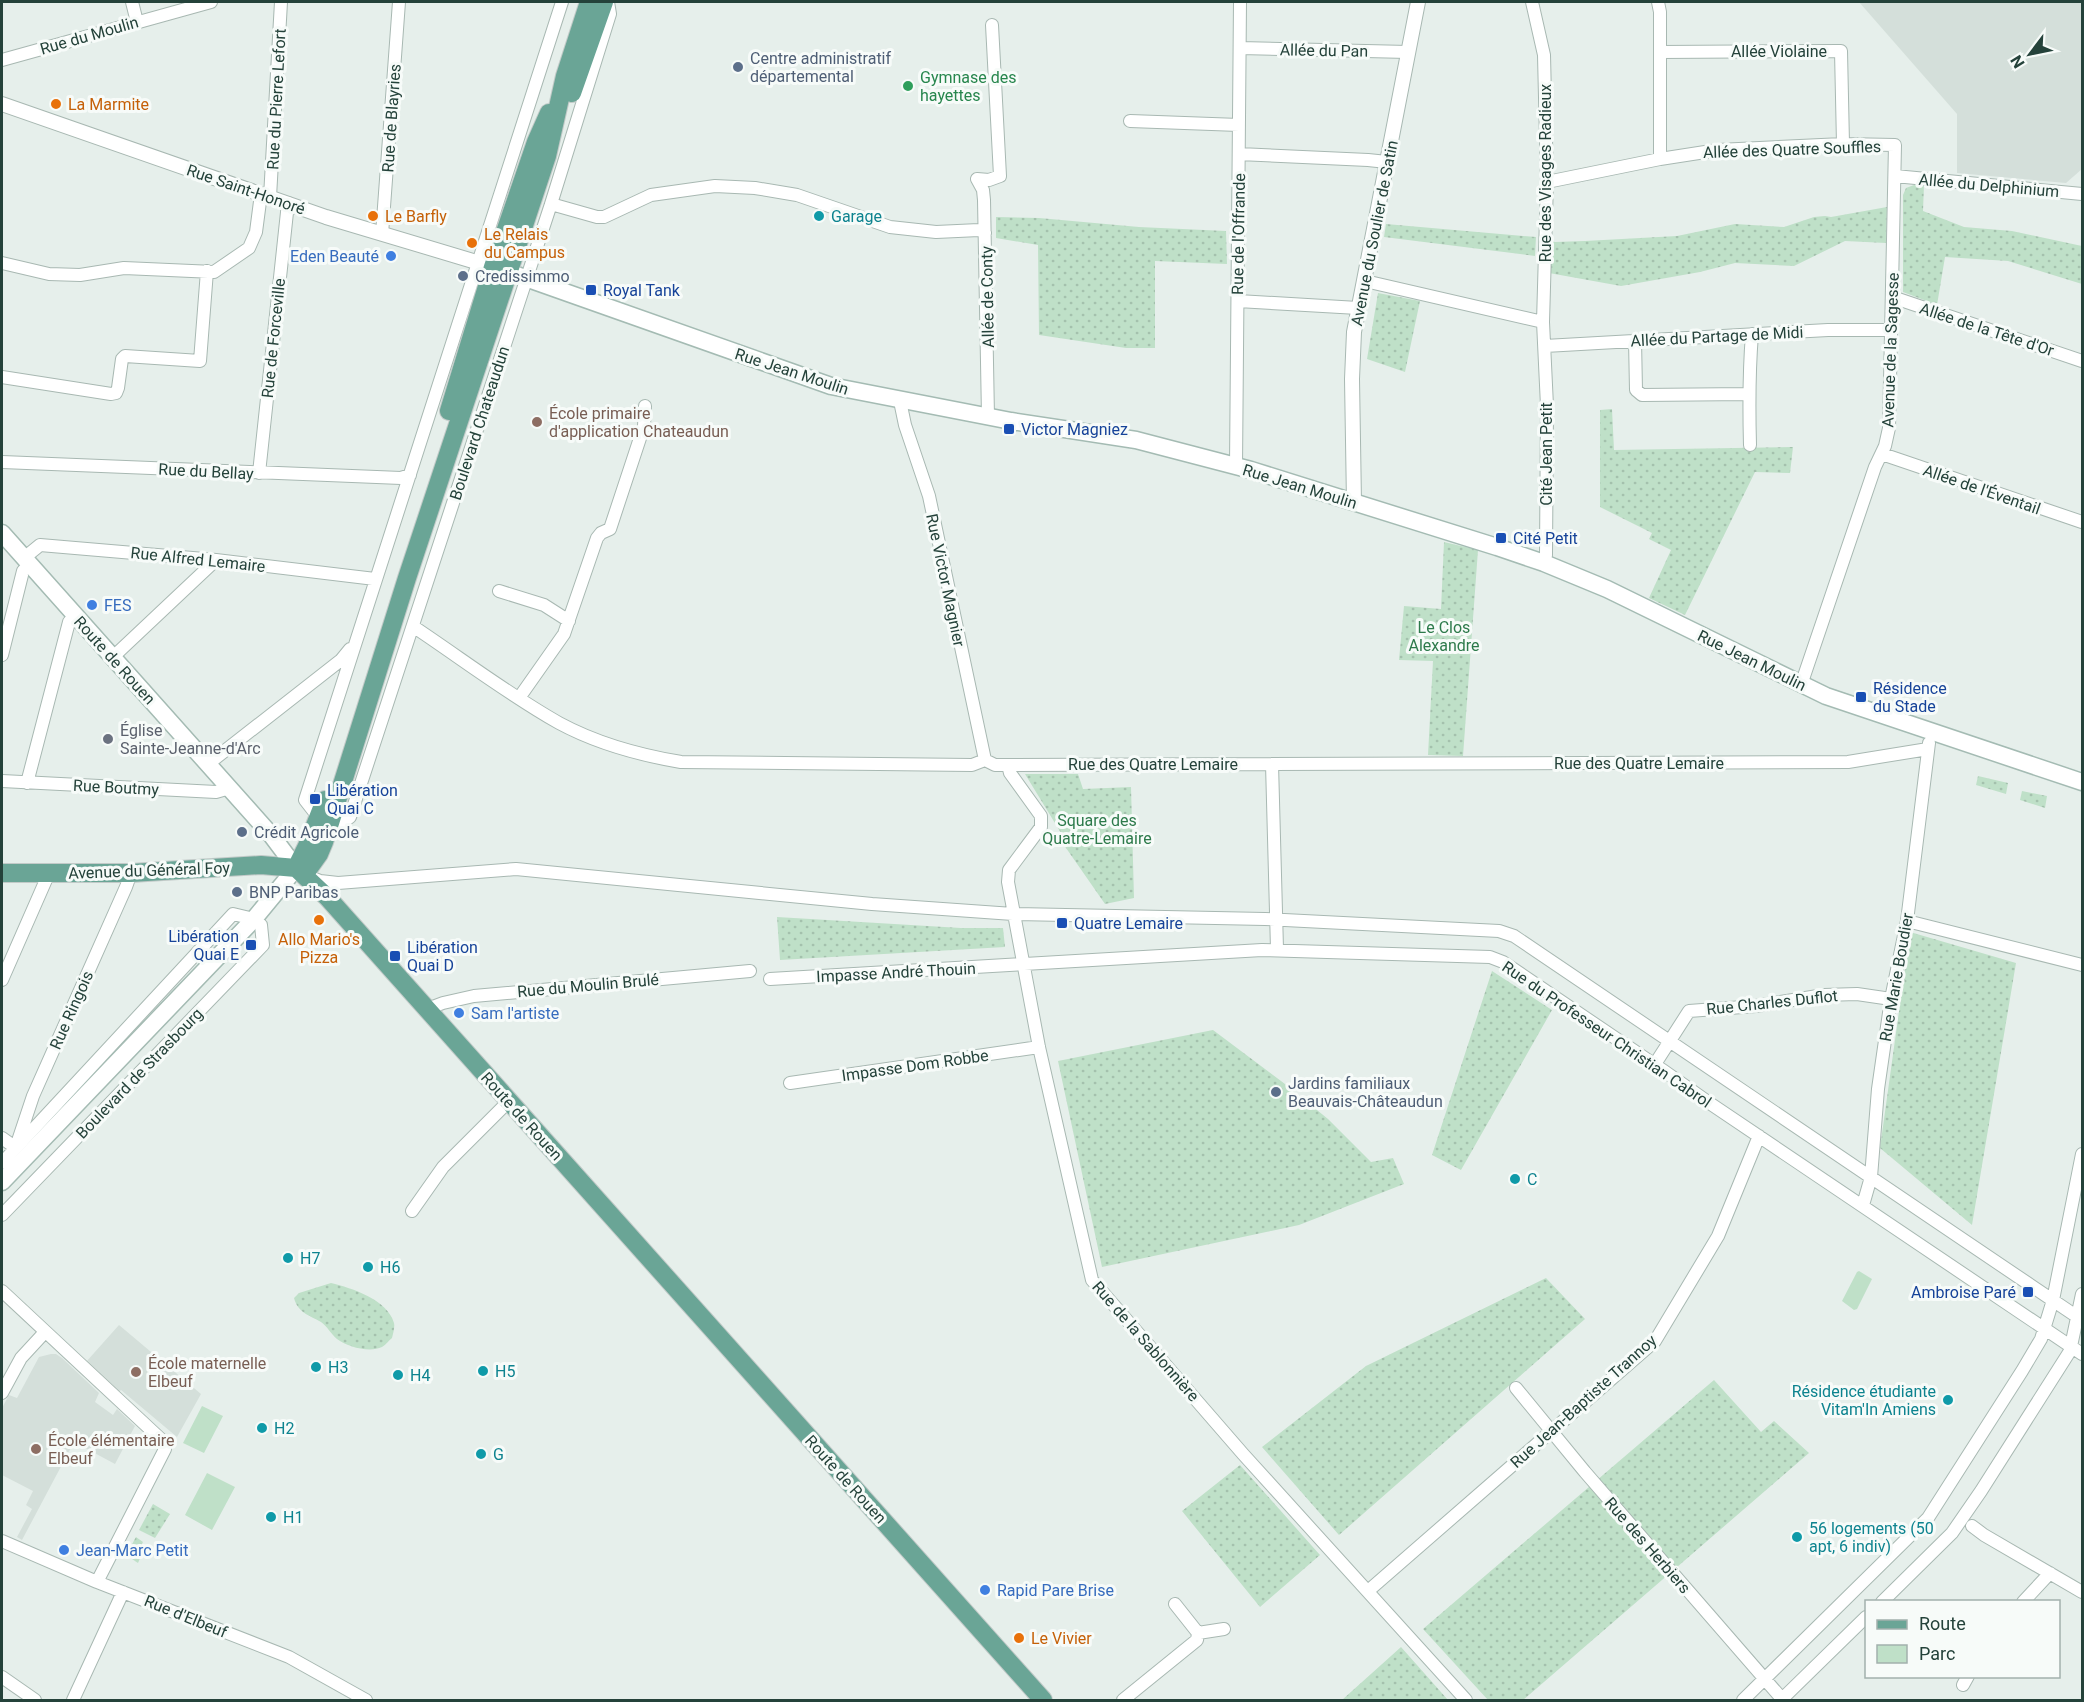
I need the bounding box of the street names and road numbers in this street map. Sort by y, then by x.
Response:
street label: Rue du Moulin [38,12,141,59]
street label: Rue du Pierre Lefort [263,28,290,170]
street label: Allée du Pan [1280,40,1368,61]
street label: Allée Violaine [1731,42,1827,61]
street label: Rue de Blayries [378,63,405,173]
street label: Rue des Visages Radieux [1536,84,1555,262]
street label: Allée des Quatre Souffles [1703,137,1881,162]
street label: Avenue du Soulier de Satin [1347,139,1402,328]
street label: Rue Saint-Honoré [184,160,308,219]
street label: Allée du Delphinium [1918,170,2060,201]
street label: Rue de l'Offrande [1228,173,1249,295]
street label: Allée de Conty [977,245,998,348]
street label: Avenue de la Sagesse [1878,272,1903,428]
street label: Rue de Forceville [258,277,289,399]
street label: Allée de la Tête d'Or [1917,299,2057,360]
street label: Allée du Partage de Midi [1630,322,1804,351]
street label: Boulevard Chateaudun [446,344,513,502]
street label: Rue Jean Moulin [733,344,851,399]
street label: Cité Jean Petit [1537,402,1556,506]
street label: Rue du Bellay [158,460,254,484]
street label: Rue Jean Moulin [1240,460,1359,513]
street label: Allée de l'Éventail [1921,460,2043,518]
street label: Rue Victor Magnier [922,512,969,649]
street label: Rue Alfred Lemaire [130,543,266,576]
street label: Route de Rouen [70,612,159,708]
street label: Rue Jean Moulin [1694,626,1809,695]
street label: Rue des Quatre Lemaire [1554,754,1724,773]
street label: Rue des Quatre Lemaire [1068,755,1238,774]
street label: Rue Boutmy [73,776,160,799]
street label: Avenue du Général Foy [68,858,231,883]
street label: Rue Marie Boudier [1876,911,1917,1043]
street label: Rue du Professeur Christian Cabrol [1498,957,1715,1112]
street label: Impasse André Thouin [816,959,976,986]
street label: Rue Ringois [46,968,97,1052]
street label: Rue du Moulin Brulé [516,970,660,1001]
street label: Rue Charles Duflot [1705,986,1839,1019]
street label: Boulevard de Strasbourg [72,1004,207,1143]
street label: Impasse Dom Robbe [840,1046,990,1085]
street label: Route de Rouen [477,1068,566,1164]
street label: Rue de la Sablonnière [1088,1277,1203,1405]
street label: Rue Jean-Baptiste Trannoy [1506,1331,1661,1472]
street label: Route de Rouen [801,1431,890,1527]
street label: Rue des Herbiers [1601,1493,1695,1597]
street label: Rue d'Elbeuf [142,1591,230,1642]

